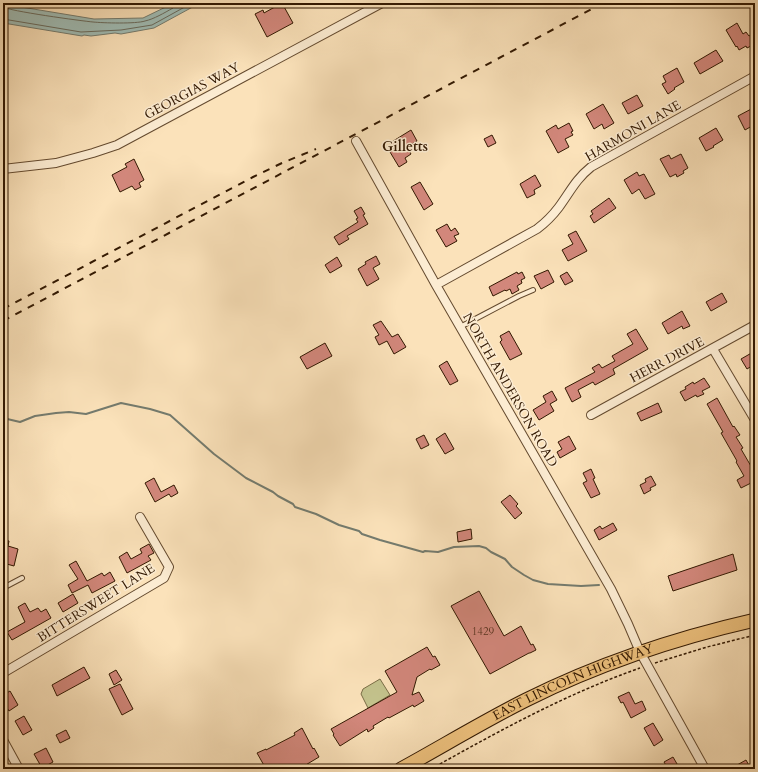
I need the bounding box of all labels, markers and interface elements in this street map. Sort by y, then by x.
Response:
street label: GEORGIAS WAY [141,58,243,124]
street label: HARMONI LANE [582,96,684,166]
district label: Gilletts [382,137,428,156]
street label: NORTH ANDERSON ROAD [458,309,562,471]
street label: HERR DRIVE [627,333,707,387]
street label: BITTERSWEET LANE [34,559,158,647]
house number: 1429 [472,624,495,639]
street label: EAST LINCOLN HIGHWAY [489,640,656,725]

